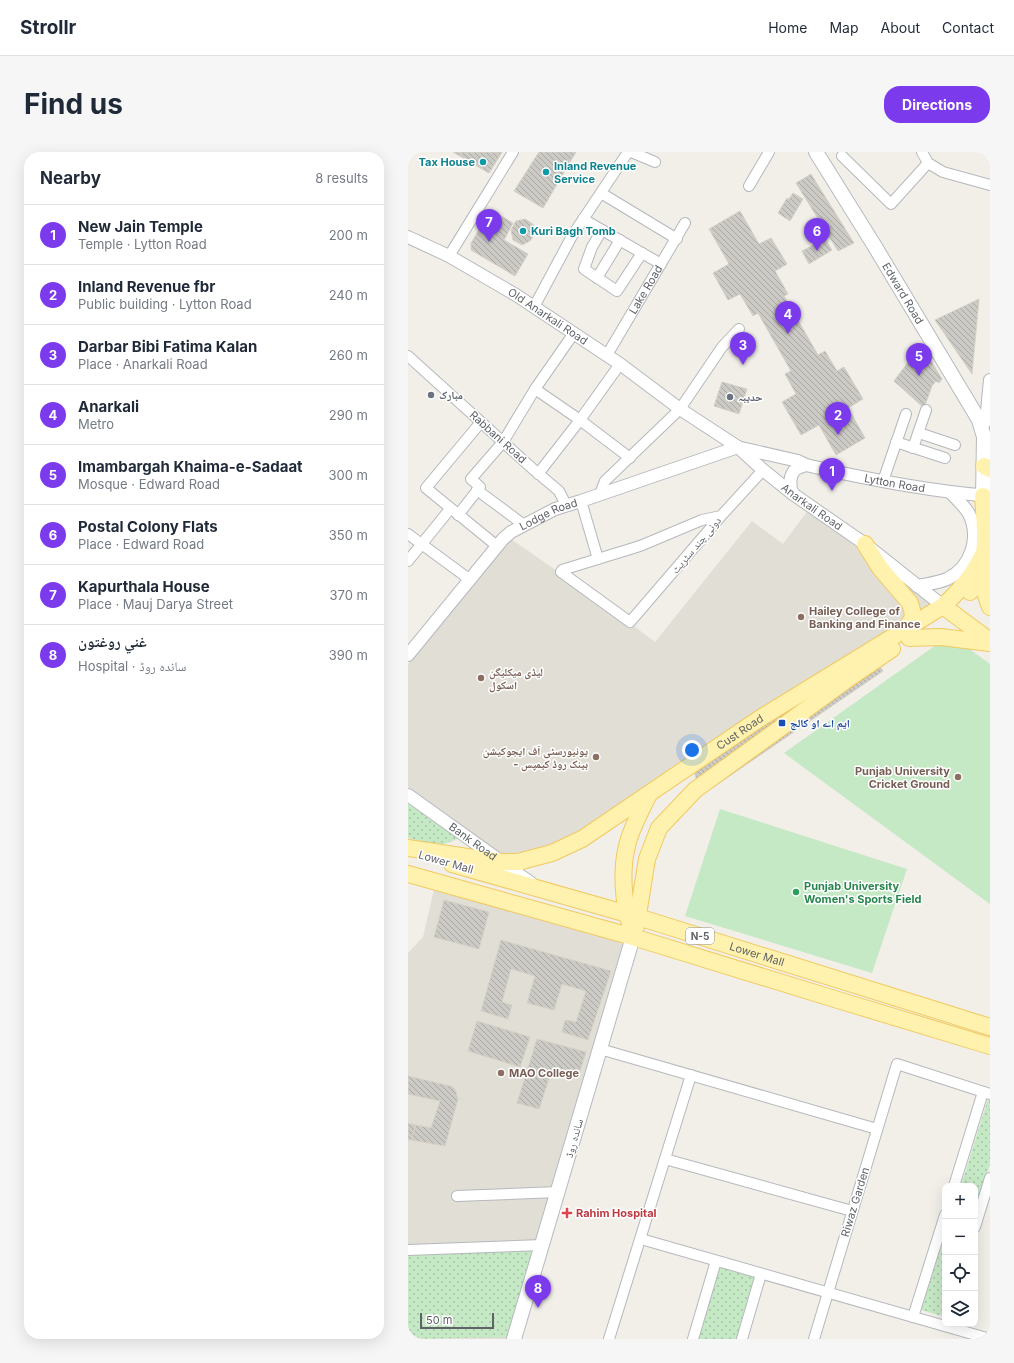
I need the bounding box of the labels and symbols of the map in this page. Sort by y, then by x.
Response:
place label: Tax House [419,155,475,169]
marker: Tax House [478,157,488,167]
place label: Inland Revenue Service [554,159,637,186]
marker: Inland Revenue Service [541,167,551,177]
pin: 7 [476,209,502,242]
pin: 6 [804,218,830,251]
place label: Kuri Bagh Tomb [531,224,616,238]
marker: Kuri Bagh Tomb [518,226,528,236]
street label: Edward Road [879,260,927,327]
street label: Lake Road [626,263,666,317]
street label: Old Anarkali Road [505,285,590,348]
pin: 4 [775,301,801,334]
pin: 3 [730,332,756,365]
pin: 5 [906,343,932,376]
place label: مبارک [439,388,463,402]
marker: مبارک [426,390,436,400]
place label: حدیبہ [738,390,763,404]
marker: حدیبہ [725,392,735,402]
pin: 2 [825,402,851,435]
street label: Rabbani Road [467,408,529,466]
pin: 1 [819,458,845,491]
street label: Lytton Road [863,471,926,495]
street label: Anarkali Road [778,480,845,533]
street label: Lodge Road [517,496,579,533]
street label: دونی چند سٹریٹ [668,513,724,576]
place label: Hailey College of Banking and Finance [809,604,921,631]
marker: Hailey College of Banking and Finance [796,612,806,622]
place label: لیڈی میکلیگن اسکول [489,665,543,693]
marker: لیڈی میکلیگن اسکول [476,673,486,683]
street label: Cust Road [714,711,766,753]
place label: ایم اے او کالج [790,716,850,731]
marker: ایم اے او کالج [777,718,787,728]
your location [682,740,702,760]
place label: یونیورسٹی آف ایجوکیشن - بینک روڈ کیمپس [483,744,588,772]
marker: یونیورسٹی آف ایجوکیشن - بینک روڈ کیمپس [591,752,601,762]
place label: Punjab University Cricket Ground [855,764,950,791]
marker: Punjab University Cricket Ground [953,772,963,782]
street label: Bank Road [446,820,500,863]
street label: Lower Mall [417,847,475,877]
place label: Punjab University Women's Sports Field [804,879,921,906]
marker: Punjab University Women's Sports Field [791,887,801,897]
road number: N-5 [686,928,714,944]
street label: Lower Mall [728,939,786,969]
place label: MAO College [509,1066,579,1080]
marker: MAO College [496,1068,506,1078]
street label: ساندہ روڈ [562,1117,586,1159]
street label: Riwaz Garden [838,1165,872,1239]
place label: Rahim Hospital [576,1206,657,1220]
marker: Rahim Hospital [561,1207,573,1219]
pin: 8 [525,1275,551,1308]
scale bar [420,1311,494,1330]

